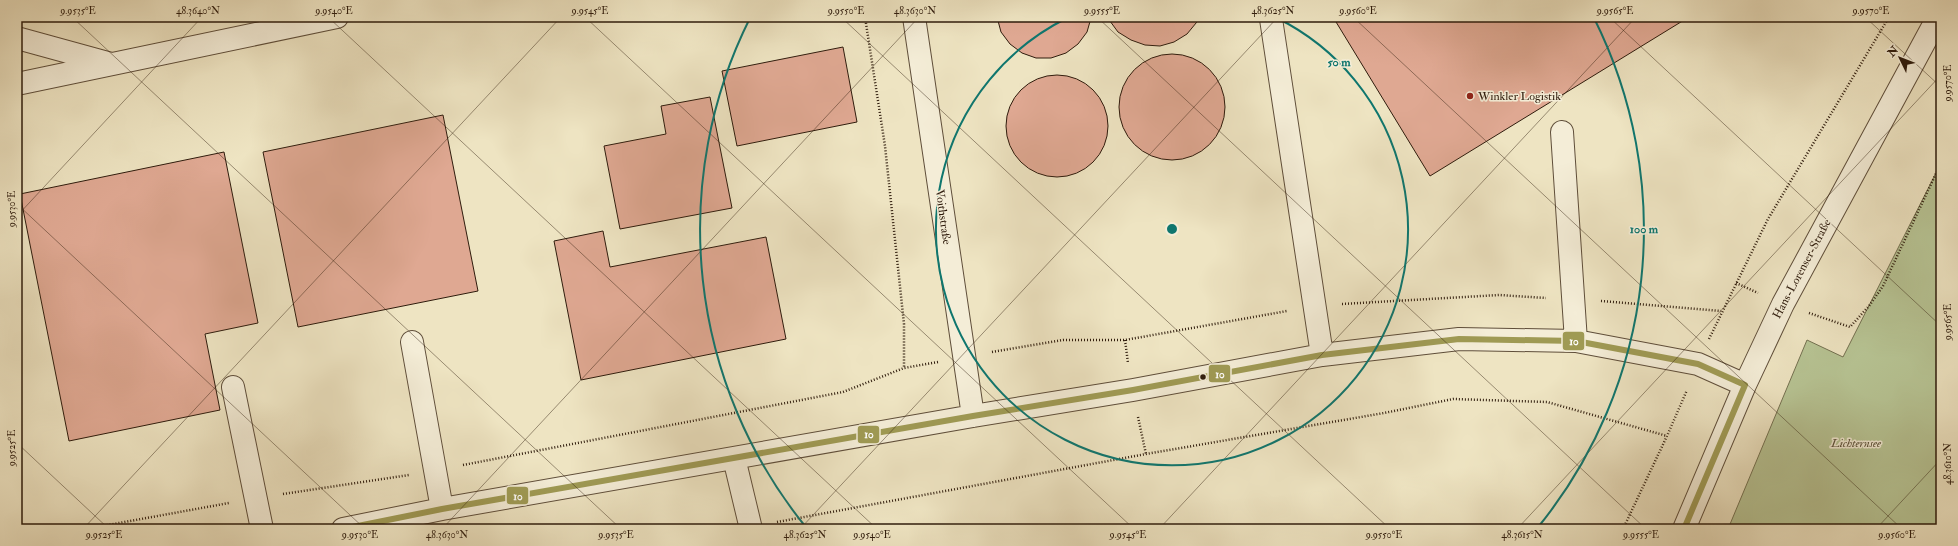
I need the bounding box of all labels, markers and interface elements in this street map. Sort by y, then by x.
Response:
text: 9.9535°E [59,5,96,17]
text: 48.3640°N [176,5,220,17]
text: 9.9540°E [314,5,353,17]
text: 9.9545°E [571,5,608,17]
text: 9.9550°E [827,5,864,17]
text: 48.3630°N [894,5,936,17]
text: 9.9555°E [1083,5,1120,17]
text: 48.3625°N [1252,5,1294,17]
text: 9.9560°E [1338,5,1377,17]
text: 9.9565°E [1596,5,1633,17]
text: 9.9570°E [1852,5,1890,17]
north arrow [1880,38,1920,78]
text: N [1884,43,1902,60]
text: 50 m [1327,55,1351,70]
text: 9.9570°E [1942,65,1954,103]
place label: Winkler Logistik [1477,89,1561,104]
marker: Winkler Logistik [1465,91,1475,101]
street label: Voithstraße [932,189,954,245]
text: 9.9530°E [6,191,18,228]
street label: Hans-Lorenser-Straße [1769,217,1835,321]
centre of rings [1165,222,1179,236]
text: 100 m [1630,222,1659,237]
text: 9.9565°E [1942,304,1954,341]
line badge: 10 [1562,331,1585,351]
text: 10 [1569,335,1579,348]
line badge: 10 [1208,364,1231,383]
text: 10 [1215,368,1225,381]
unlabelled marker [1198,372,1208,382]
line badge: 10 [857,425,880,444]
text: 10 [864,428,874,441]
text: 9.9525°E [6,430,18,467]
park label: Lichternsee [1830,436,1882,451]
text: 48.3610°N [1942,443,1954,485]
line badge: 10 [506,486,529,505]
text: 10 [513,490,523,503]
text: 9.9525°E [85,529,122,541]
text: 9.9530°E [341,529,378,541]
text: 48.3630°N [426,529,468,541]
text: 9.9535°E [597,529,634,541]
text: 48.3625°N [784,529,826,541]
text: 9.9540°E [852,529,891,541]
text: 9.9545°E [1109,529,1146,541]
text: 9.9550°E [1365,529,1402,541]
text: 48.3615°N [1501,529,1543,541]
text: 9.9555°E [1622,529,1659,541]
text: 9.9560°E [1877,529,1916,541]

